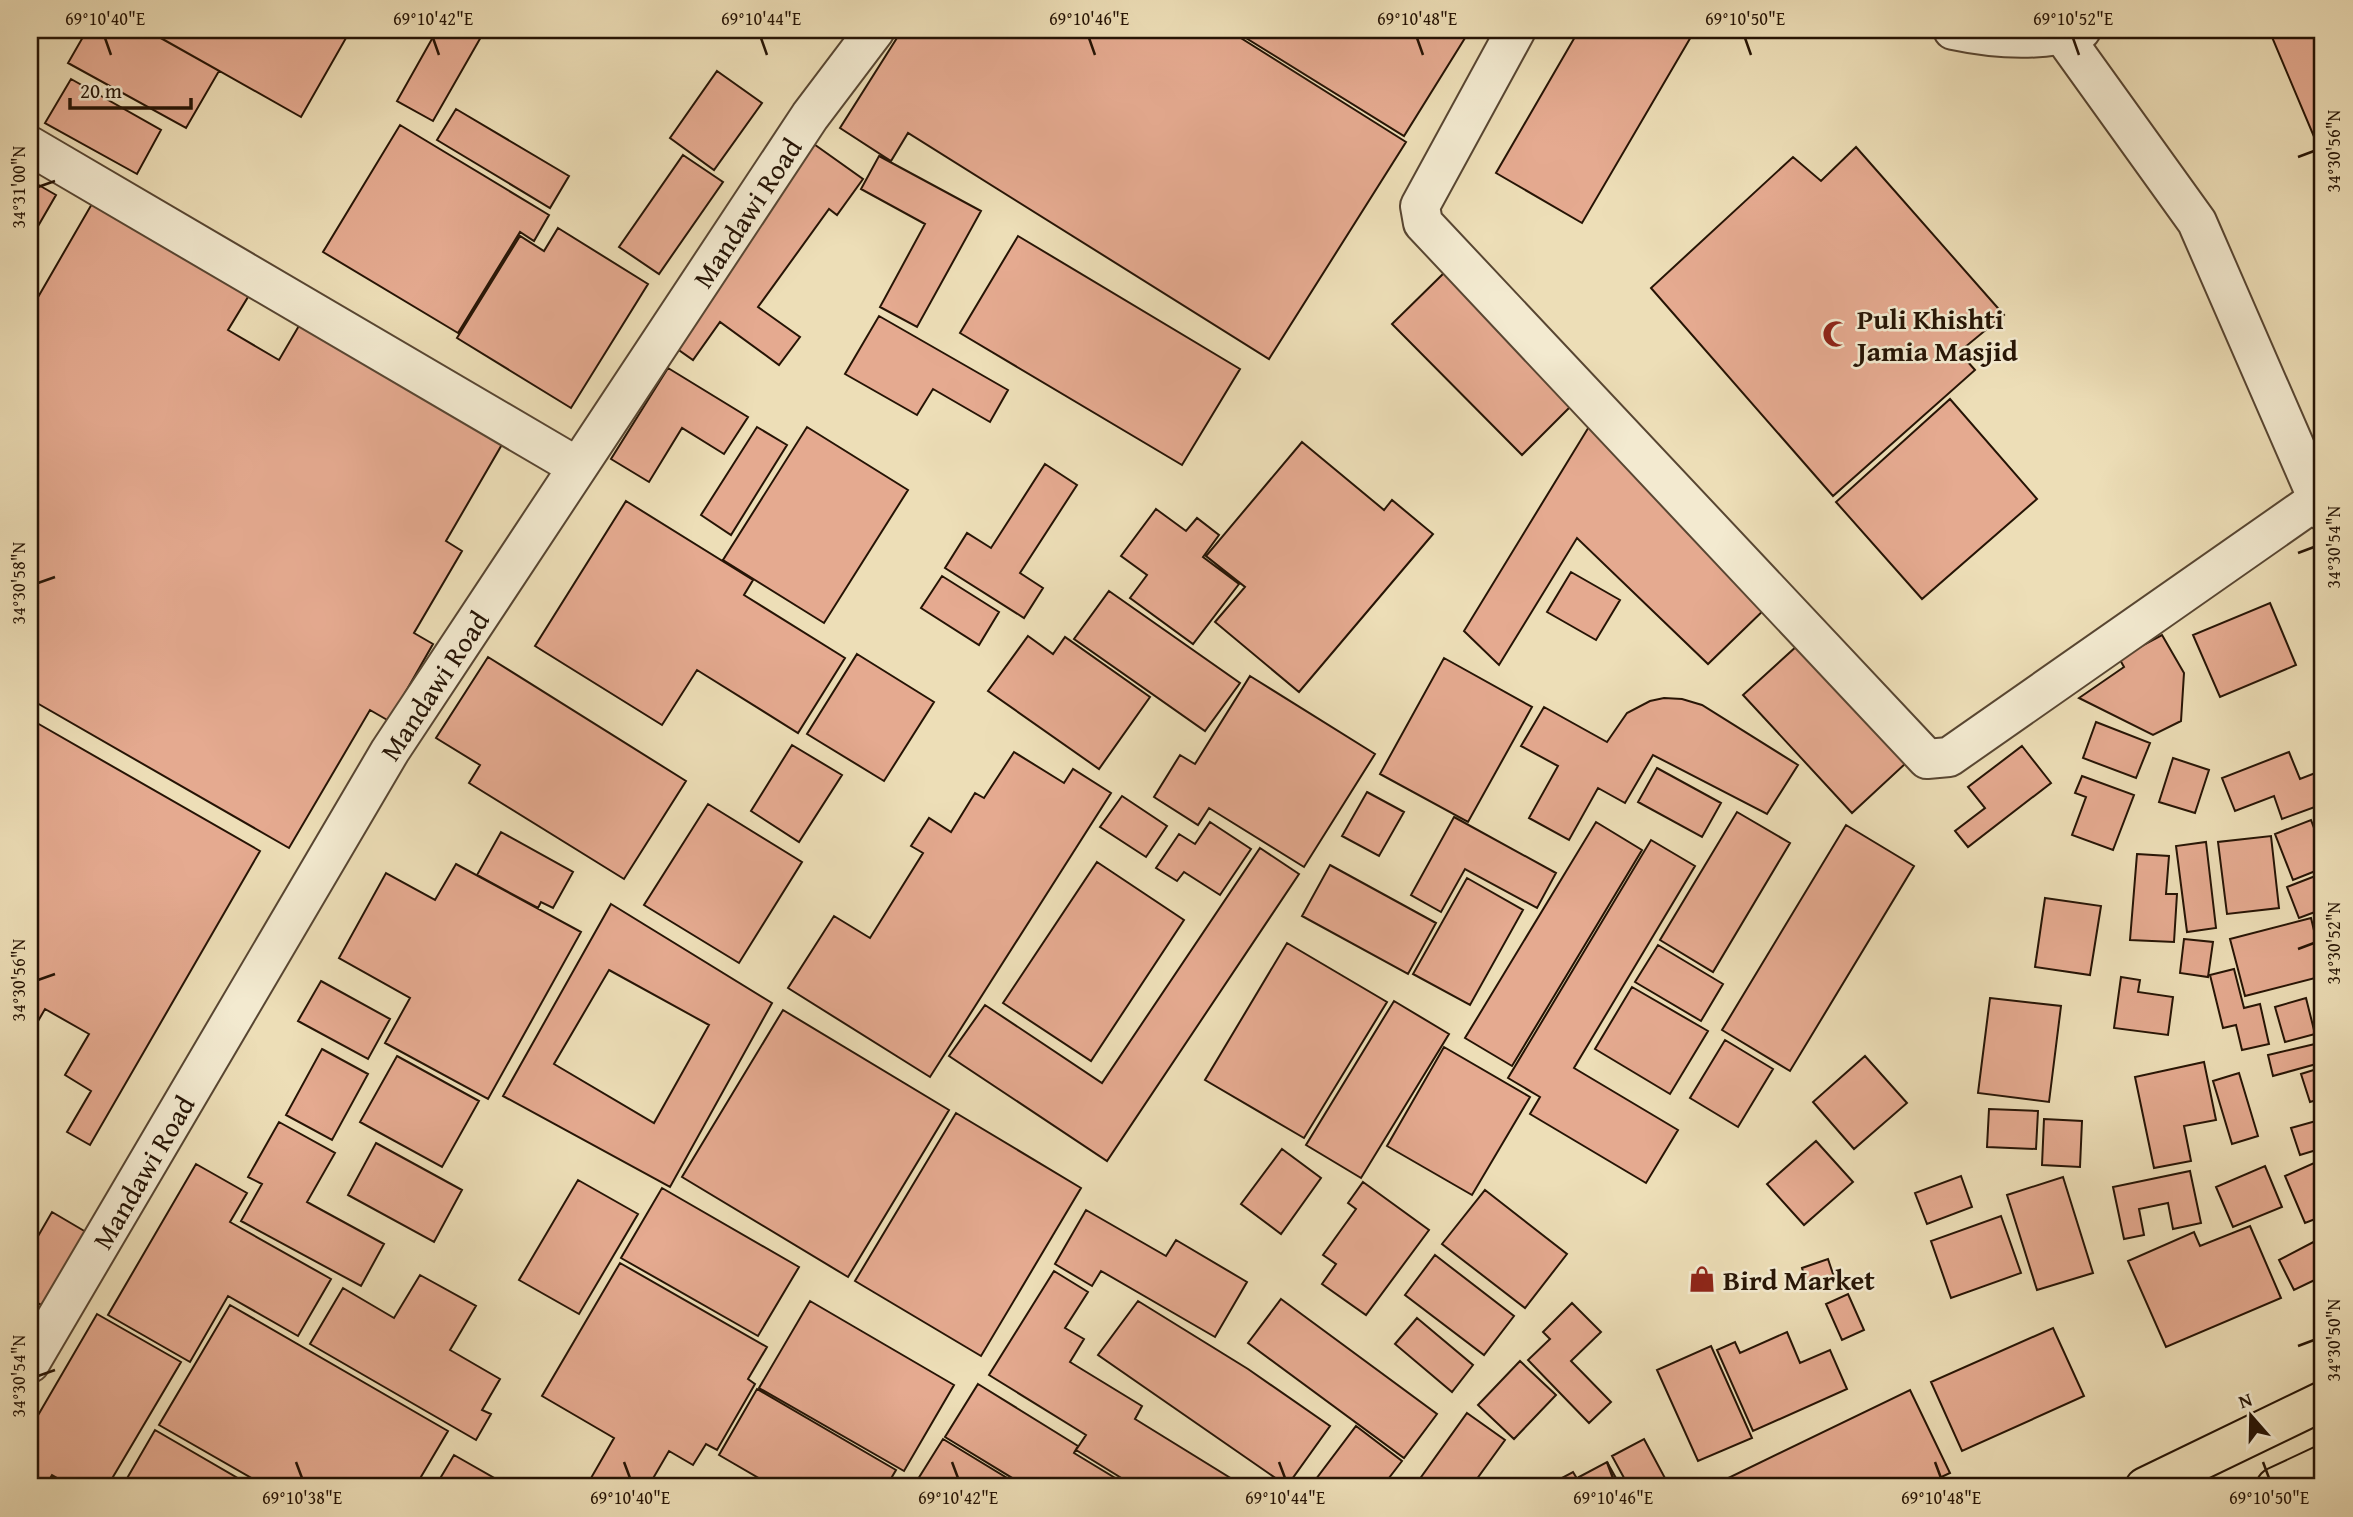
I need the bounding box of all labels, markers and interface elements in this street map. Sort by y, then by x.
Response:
text: 69°10'40"E [65,5,145,32]
text: 69°10'42"E [393,5,473,32]
text: 69°10'44"E [721,5,801,32]
text: 69°10'46"E [1049,5,1129,32]
text: 69°10'48"E [1377,5,1457,32]
text: 69°10'50"E [1705,5,1785,32]
text: 69°10'52"E [2033,5,2113,32]
scale bar [70,66,191,110]
text: 20 m [80,75,122,106]
text: 34°30'56"N [2320,109,2347,192]
street label: Mandawi Road [682,129,811,295]
text: 34°31'00"N [5,145,32,228]
place label: Puli Khishti Jamia Masjid [1853,298,2019,371]
mosque icon: Puli Khishti Jamia Masjid [1821,319,1851,349]
text: 34°30'54"N [2320,505,2347,588]
text: 34°30'58"N [5,541,32,624]
street label: Mandawi Road [369,602,498,768]
text: 34°30'52"N [2320,901,2347,984]
text: 34°30'56"N [5,938,32,1021]
street label: Mandawi Road [81,1087,204,1256]
place label: Bird Market [1723,1259,1875,1300]
shop icon: Bird Market [1687,1264,1717,1294]
text: 34°30'50"N [2320,1298,2347,1381]
text: 34°30'54"N [5,1334,32,1417]
north arrow [2216,1380,2286,1450]
text: N [2234,1385,2256,1415]
text: 69°10'38"E [262,1484,342,1511]
text: 69°10'40"E [590,1484,670,1511]
text: 69°10'42"E [918,1484,998,1511]
text: 69°10'44"E [1245,1484,1325,1511]
text: 69°10'46"E [1573,1484,1653,1511]
text: 69°10'48"E [1901,1484,1981,1511]
text: 69°10'50"E [2229,1484,2309,1511]

